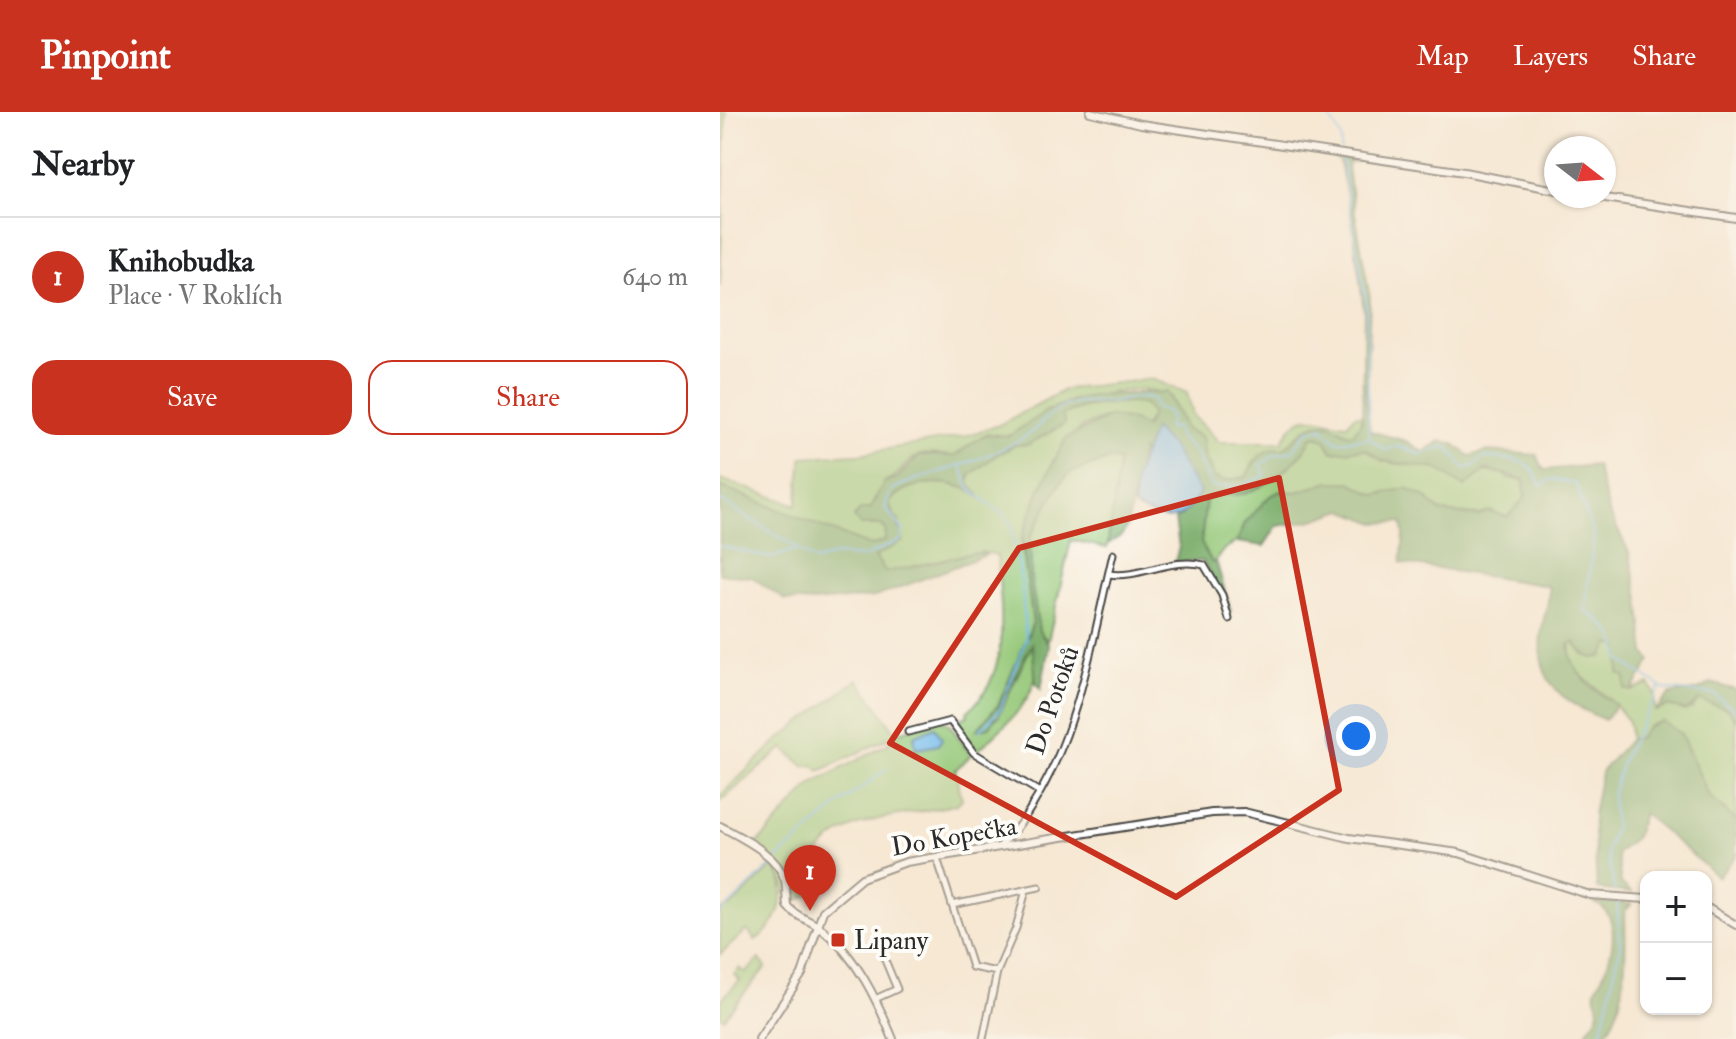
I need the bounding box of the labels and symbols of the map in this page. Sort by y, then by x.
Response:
north arrow [1544,136,1616,208]
street label: Do Potoků [1019,642,1086,759]
your location [1336,716,1376,756]
street label: Do Kopečka [889,810,1020,865]
pin: 1 [784,845,836,911]
place label: Lipany [854,925,929,958]
marker: Lipany [829,931,847,949]

